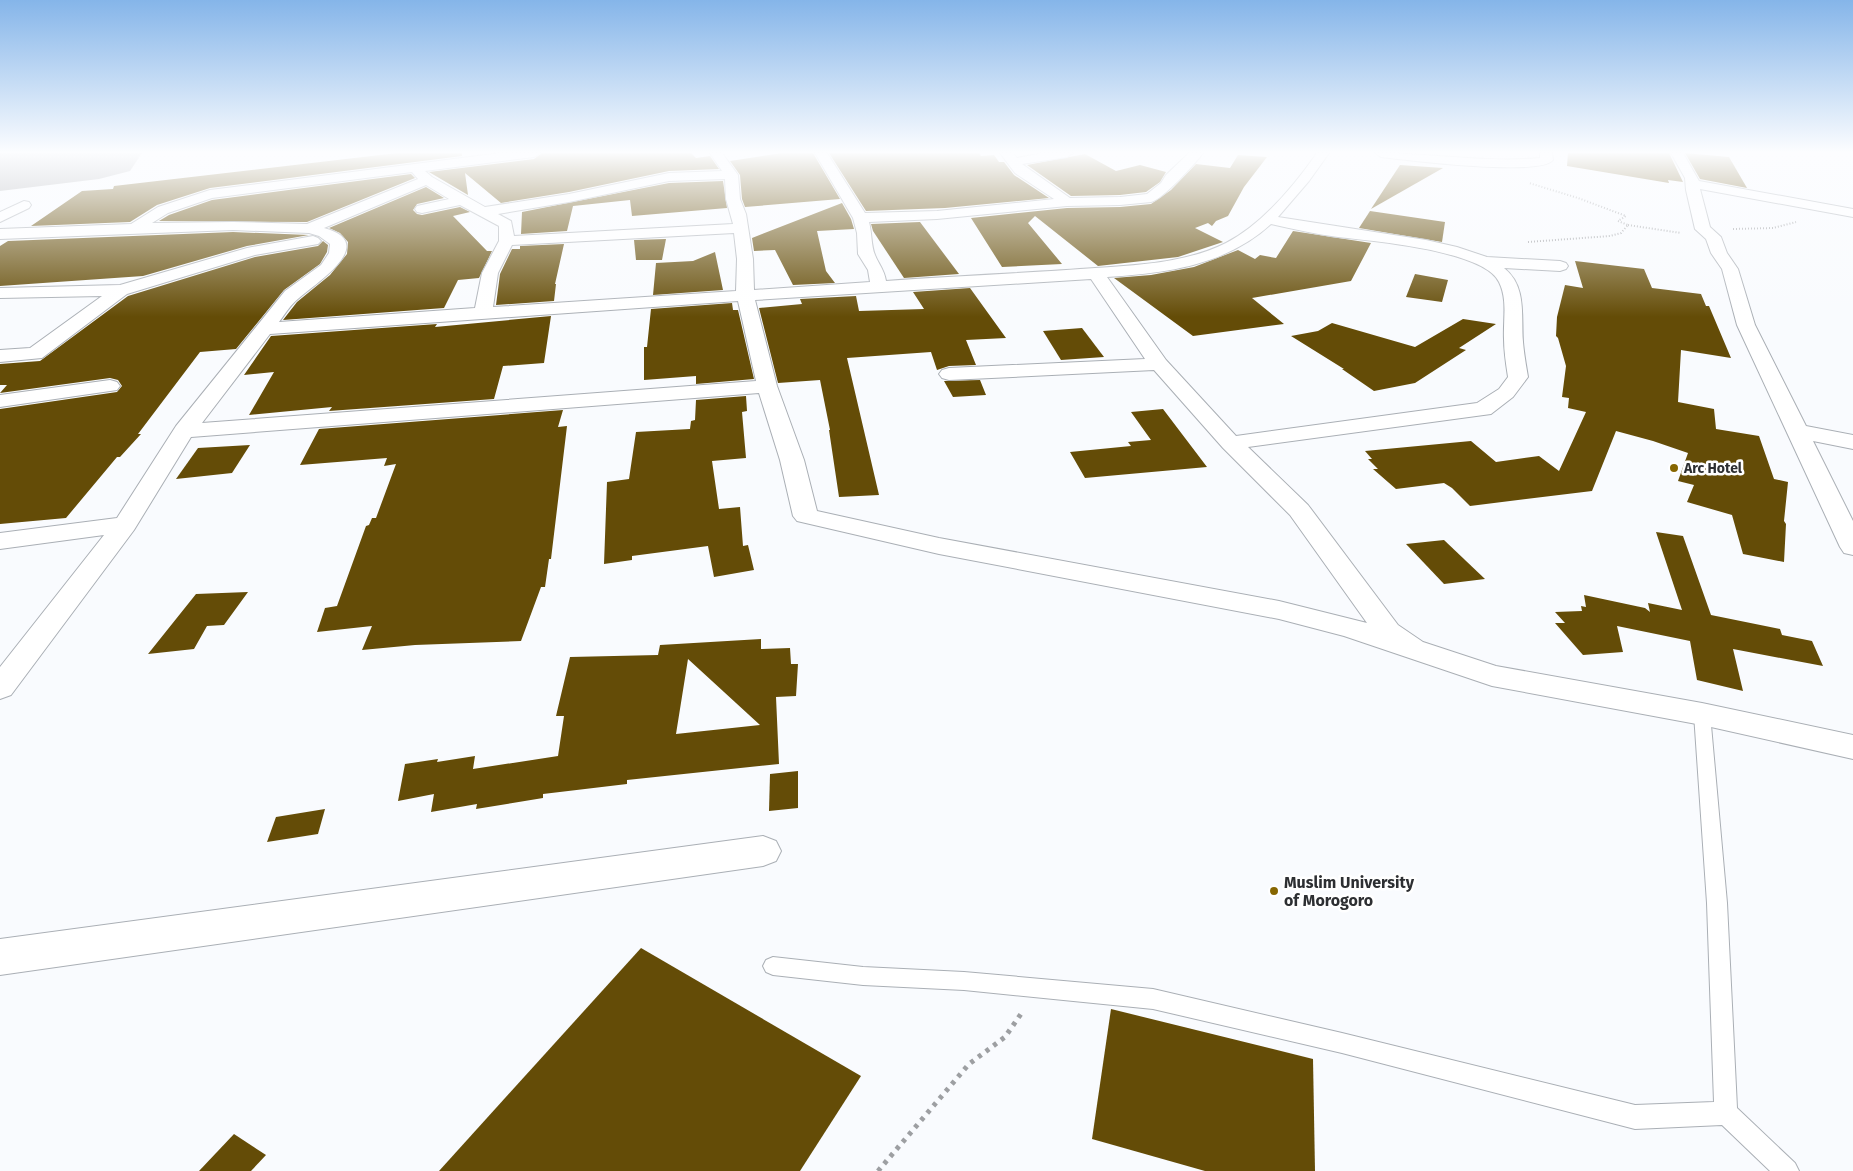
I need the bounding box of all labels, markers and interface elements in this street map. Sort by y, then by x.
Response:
place label: Arc Hotel [1683,460,1743,477]
marker: Arc Hotel [1668,462,1680,474]
place label: Muslim University of Morogoro [1284,873,1415,910]
marker: Muslim University of Morogoro [1268,885,1280,897]

